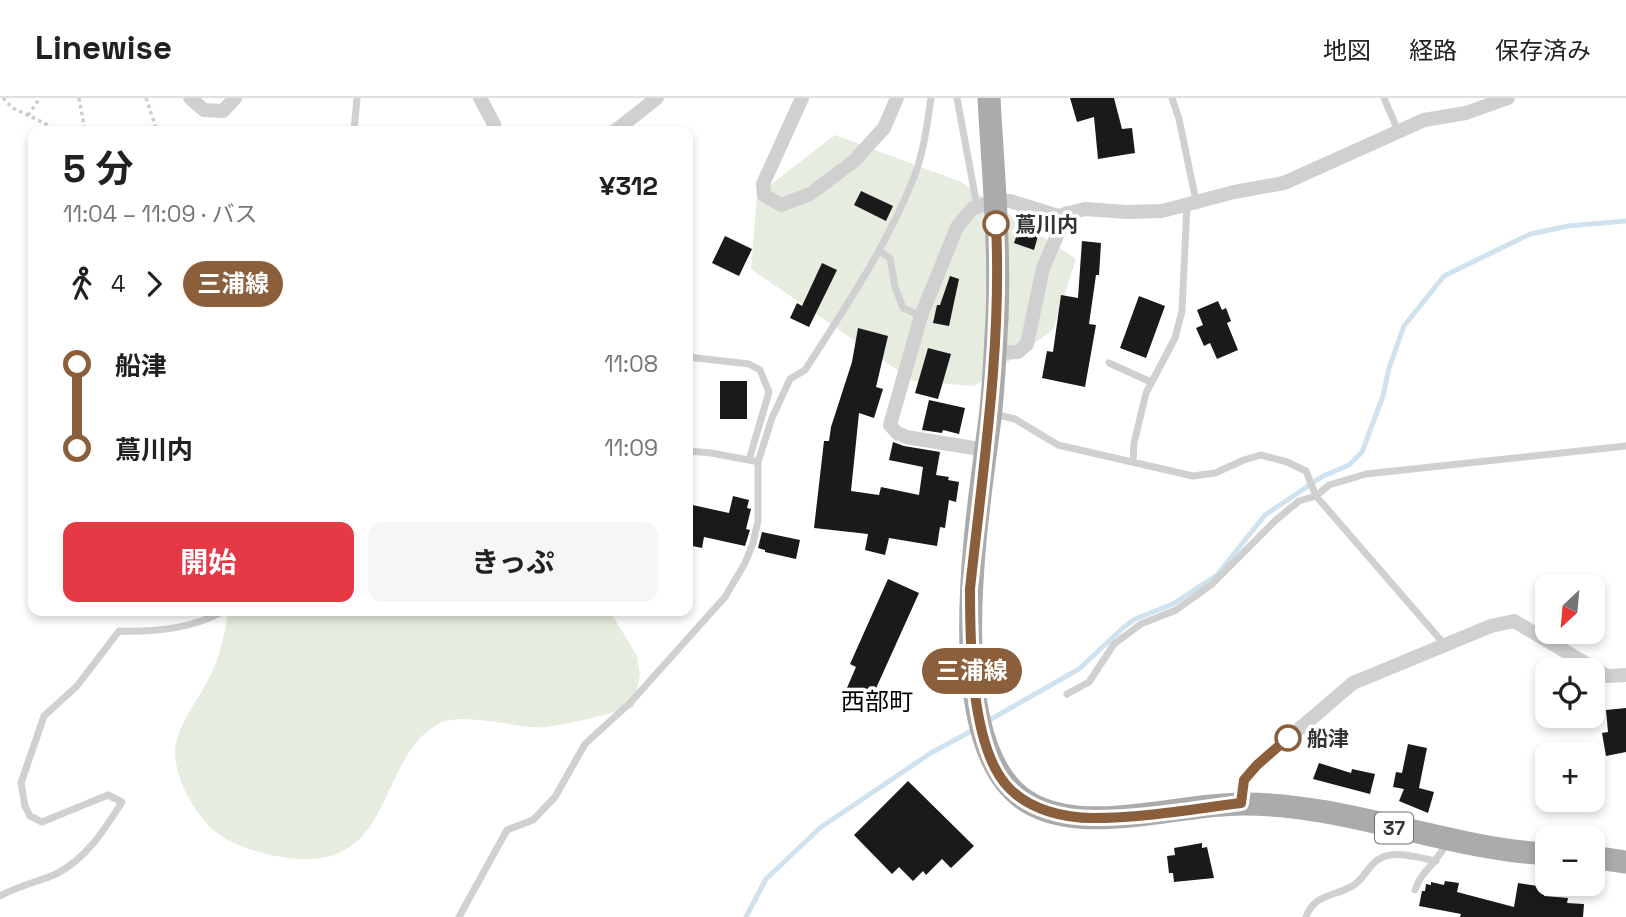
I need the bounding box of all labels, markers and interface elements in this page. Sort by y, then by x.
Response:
text: Linewise [35,27,172,69]
text: 地図 [1323,35,1371,66]
text: 経路 [1409,35,1457,66]
text: 保存済み [1495,35,1591,66]
text: 5 分 [63,145,133,193]
text: ¥312 [599,169,658,203]
text: 11:04 – 11:09 · バス [63,199,258,229]
marker: 蔦川内 [983,211,1009,237]
place label: 蔦川内 [1015,211,1078,238]
icon: walk [63,265,101,303]
icon: forward [135,265,173,303]
text: 三浦線 [197,268,269,299]
text: 4 [111,269,125,299]
text: 船津 [115,349,167,383]
text: 11:08 [604,349,658,379]
text: 蔦川内 [115,433,193,467]
text: 11:09 [604,433,658,463]
button: 開始 [63,522,354,602]
button: きっぷ [368,522,658,602]
north arrow [1535,574,1605,644]
map controls [1535,574,1605,896]
line badge: 三浦線 [932,648,1012,694]
text: 三浦線 [936,655,1008,686]
button: locate [1535,658,1605,728]
district label: 西部町 [841,686,913,717]
marker: 船津 [1275,725,1301,751]
place label: 船津 [1307,725,1349,752]
button: + [1535,742,1605,812]
road number: 37 [1375,813,1413,844]
button: − [1535,826,1605,896]

